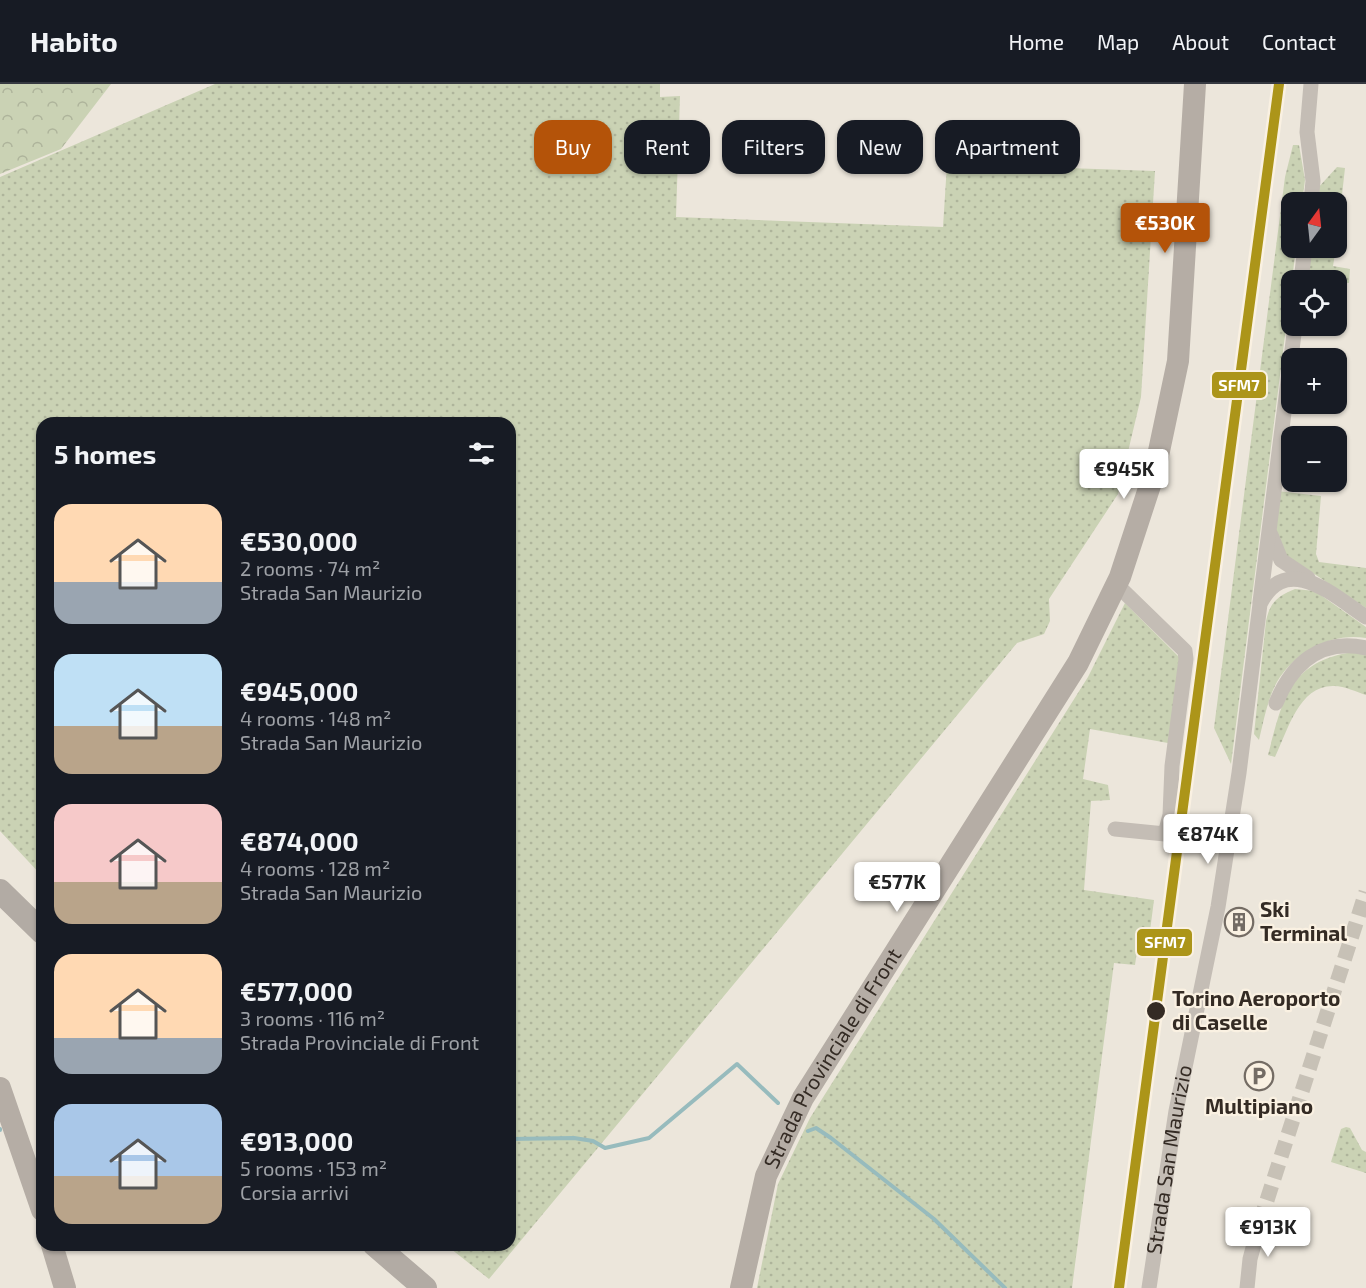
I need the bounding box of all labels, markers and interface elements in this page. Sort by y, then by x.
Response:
text: Habito [30,24,118,58]
text: Home [1008,29,1064,54]
text: Map [1097,29,1139,54]
text: About [1172,29,1229,54]
text: Contact [1262,29,1336,54]
chip: Buy [534,120,612,174]
chip: Rent [624,120,710,174]
chip: Filters [722,120,825,174]
chip: New [837,120,923,174]
chip: Apartment [935,120,1080,174]
north arrow [1281,192,1347,258]
map controls [1281,192,1347,492]
pin: €530K [1123,203,1207,254]
text: €530K [1135,210,1195,234]
button: locate [1281,270,1347,336]
button: + [1281,348,1347,414]
line badge: SFM7 [1211,371,1267,399]
text: SFM7 [1218,375,1260,394]
button: − [1281,426,1347,492]
icon: filters [465,437,498,470]
text: 5 homes [54,438,156,469]
pin: €945K [1082,449,1166,500]
text: €945K [1093,456,1155,480]
text: €530,000 [240,525,358,556]
icon: home [102,528,174,600]
text: 2 rooms · 74 m² [240,556,380,580]
text: Strada San Maurizio [240,580,422,604]
text: €945,000 [240,675,358,706]
icon: home [102,678,174,750]
text: 4 rooms · 148 m² [240,706,391,730]
text: Strada San Maurizio [240,730,422,754]
pin: €874K [1166,814,1250,865]
text: €874K [1177,821,1239,845]
text: €874,000 [240,825,359,856]
icon: home [102,828,174,900]
text: 4 rooms · 128 m² [240,856,390,880]
pin: €577K [855,862,939,913]
text: €577K [868,869,926,893]
text: Strada San Maurizio [240,880,422,904]
place label: Ski Terminal [1260,896,1347,945]
building icon: Ski Terminal [1223,906,1255,938]
line badge: SFM7 [1136,928,1193,957]
text: SFM7 [1144,932,1186,951]
street label: Strada Provinciale di Front [757,943,906,1172]
text: €577,000 [240,975,353,1006]
icon: home [102,978,174,1050]
place label: Torino Aeroporto di Caselle [1172,985,1340,1034]
marker: Torino Aeroporto di Caselle [1145,1000,1167,1022]
text: 3 rooms · 116 m² [240,1006,385,1030]
text: Strada Provinciale di Front [240,1030,479,1054]
parking icon: Multipiano [1243,1060,1275,1092]
street label: Strada San Maurizio [1140,1062,1196,1256]
place label: Multipiano [1205,1093,1313,1118]
text: €913,000 [240,1125,354,1156]
icon: home [102,1128,174,1200]
text: 5 rooms · 153 m² [240,1156,387,1180]
text: Corsia arrivi [240,1180,349,1204]
pin: €913K [1226,1207,1310,1258]
text: €913K [1239,1214,1297,1238]

